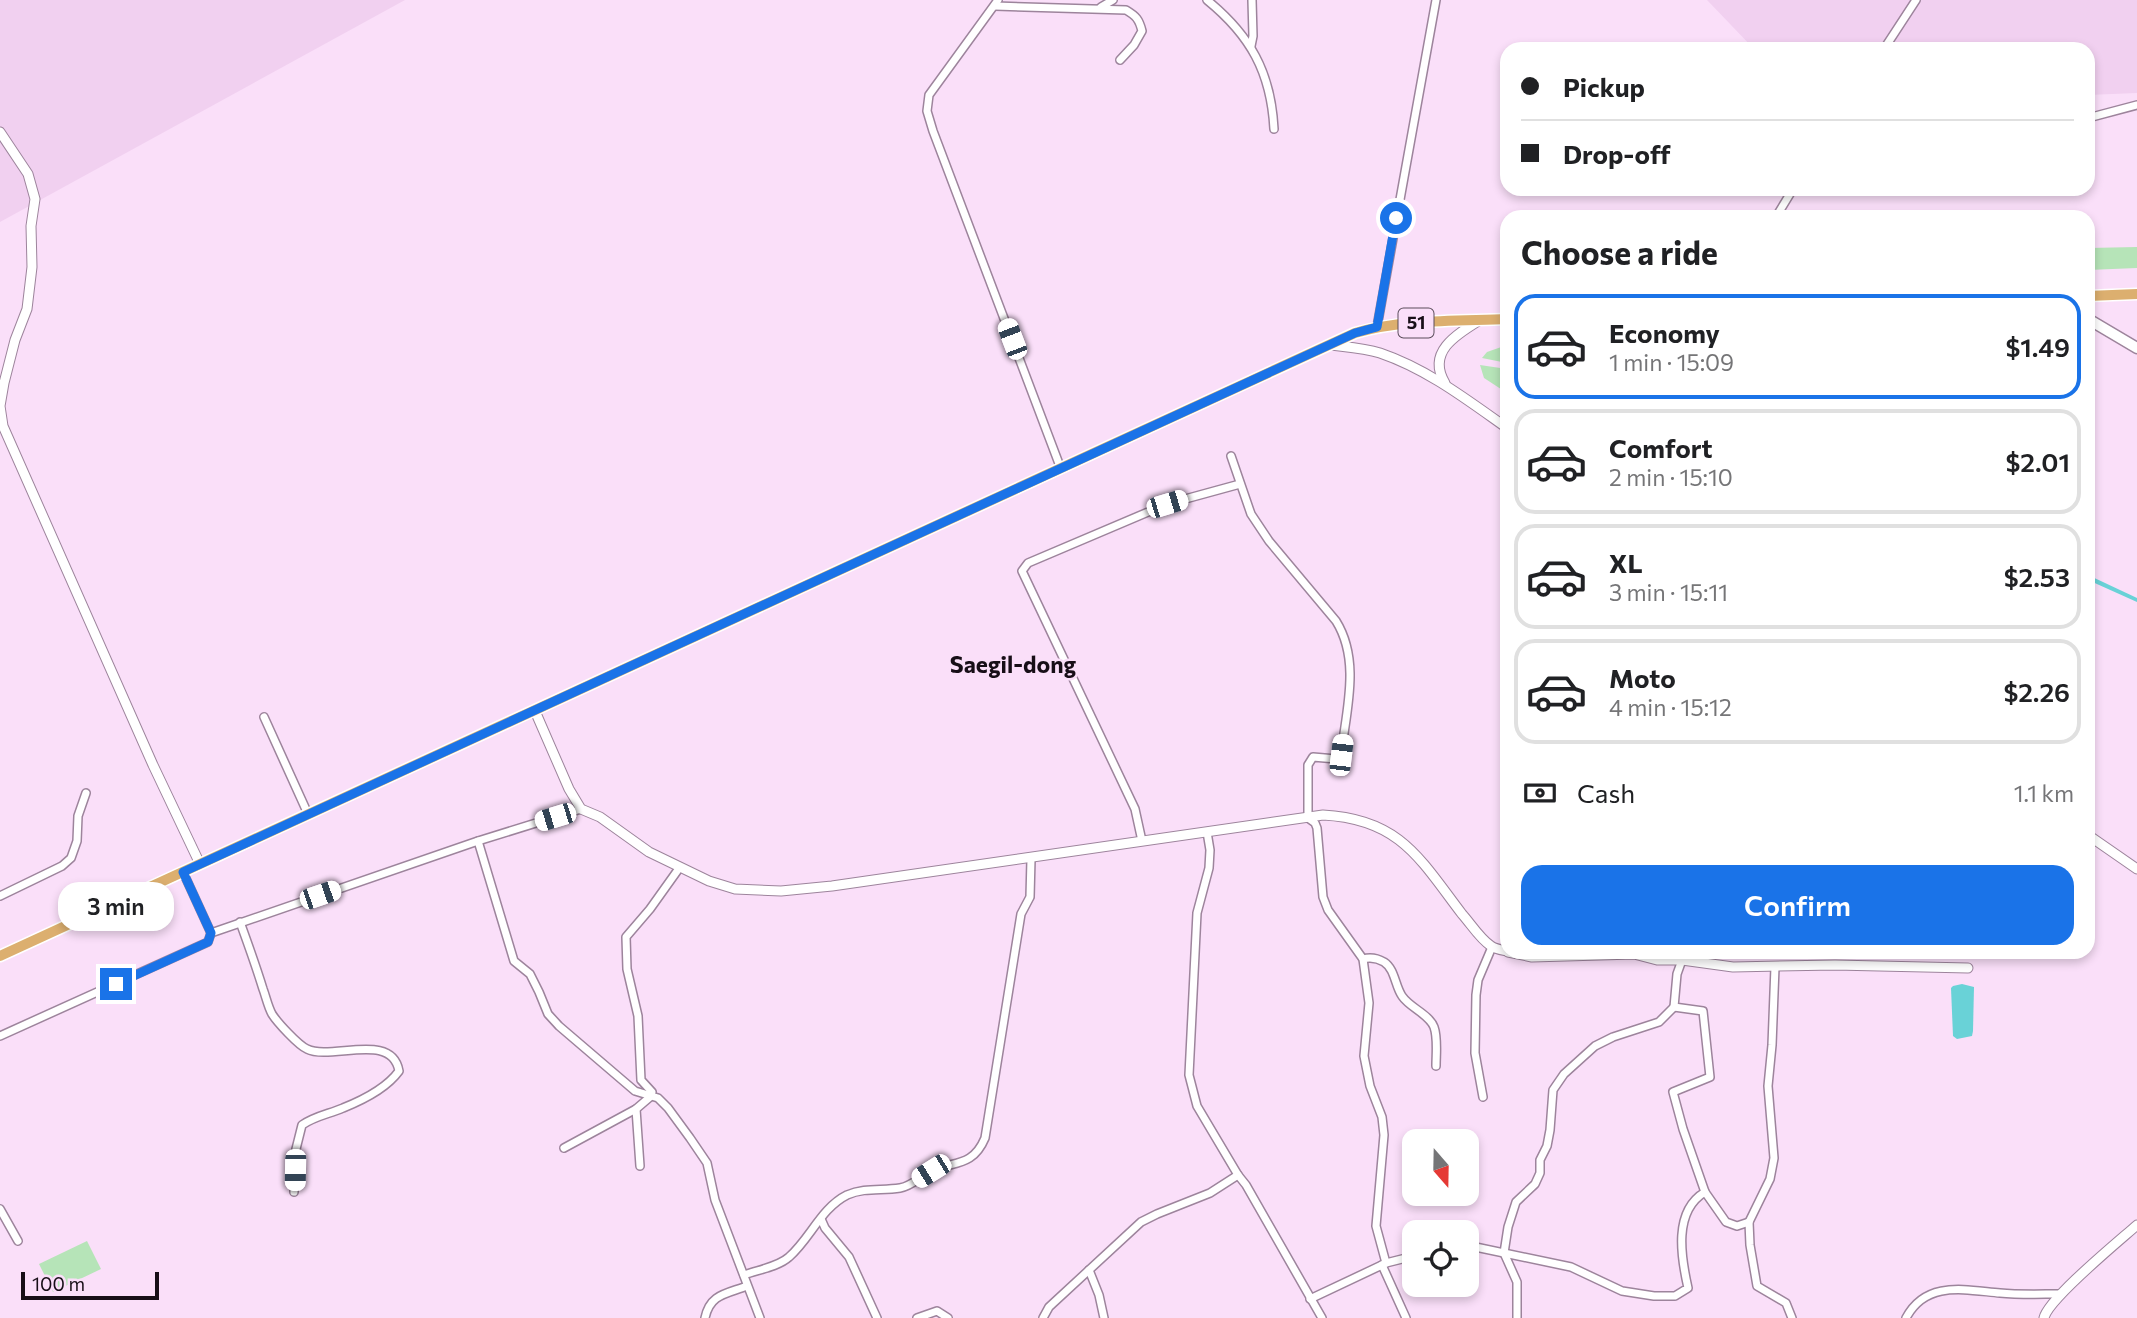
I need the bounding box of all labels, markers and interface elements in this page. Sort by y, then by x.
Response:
text: Pickup [1563,71,1645,102]
text: Drop-off [1563,138,1670,169]
route start [1380,202,1412,234]
text: Choose a ride [1521,232,1718,272]
road number: 51 [1398,309,1434,338]
icon: car [1525,315,1588,378]
car [995,316,1030,362]
text: Economy [1609,317,1720,348]
text: $1.49 [2005,331,2070,362]
text: 1 min · 15:09 [1609,348,1734,376]
icon: car [1525,430,1588,493]
text: Comfort [1609,432,1712,463]
text: $2.01 [2006,446,2070,477]
text: 2 min · 15:10 [1609,463,1733,491]
car [1144,488,1191,520]
icon: car [1525,545,1588,608]
text: XL [1609,547,1643,578]
text: $2.53 [2004,561,2070,592]
text: 3 min · 15:11 [1609,578,1728,606]
district label: Saegil-dong [950,650,1077,678]
icon: car [1525,660,1588,723]
text: Moto [1609,662,1676,693]
text: $2.26 [2003,676,2070,707]
text: 4 min · 15:12 [1609,693,1732,721]
car [1329,733,1354,777]
icon: cash [1521,774,1559,812]
text: Cash [1577,777,1635,808]
text: 1.1 km [2014,779,2074,807]
car [532,801,579,833]
button: Confirm [1521,865,2074,945]
car [297,878,344,912]
callout: 3 min [58,883,174,932]
text: 3 min [87,892,145,920]
route end [100,968,132,1000]
north arrow [1402,1129,1479,1206]
map controls [1402,1129,1479,1297]
car [285,1149,306,1191]
car [908,1151,955,1191]
button: locate [1402,1220,1479,1297]
scale bar [21,1269,159,1301]
text: 100 m [32,1272,85,1295]

